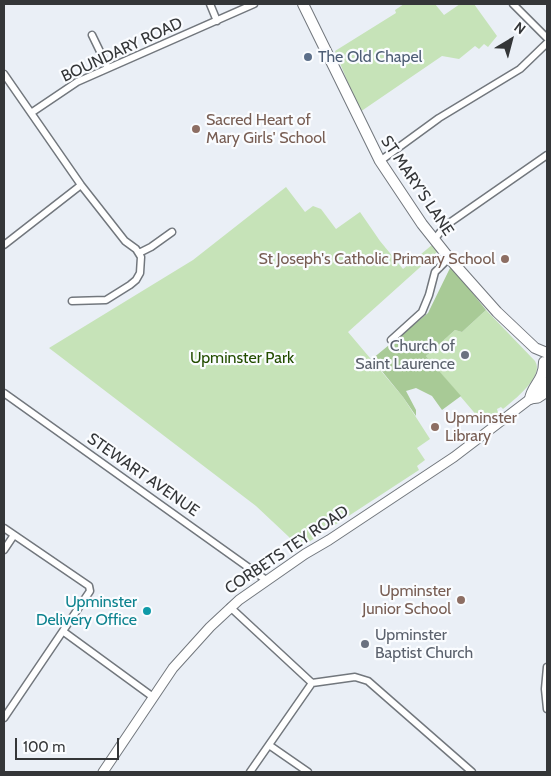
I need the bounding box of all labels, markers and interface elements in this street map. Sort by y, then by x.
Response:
street label: BOUNDARY ROAD [58,14,186,86]
north arrow [486,15,536,65]
text: N [511,18,529,38]
place label: The Old Chapel [318,47,422,67]
marker: The Old Chapel [302,51,314,63]
place label: Sacred Heart of Mary Girls' School [206,110,326,148]
marker: Sacred Heart of Mary Girls' School [190,123,202,135]
street label: ST MARY'S LANE [376,132,458,240]
place label: St Joseph's Catholic Primary School [259,249,495,269]
marker: St Joseph's Catholic Primary School [499,253,511,265]
place label: Church of Saint Laurence [355,336,455,374]
park label: Upminster Park [190,348,294,368]
marker: Church of Saint Laurence [459,349,471,361]
place label: Upminster Library [445,408,517,446]
marker: Upminster Library [429,421,441,433]
street label: STEWART AVENUE [83,429,203,521]
street label: CORBETS TEY ROAD [222,502,352,598]
place label: Upminster Junior School [362,581,451,619]
place label: Upminster Delivery Office [36,592,137,630]
marker: Upminster Junior School [455,594,467,606]
marker: Upminster Delivery Office [141,605,153,617]
place label: Upminster Baptist Church [375,625,473,663]
marker: Upminster Baptist Church [359,638,371,650]
scale bar [18,728,121,760]
text: 100 m [23,738,65,756]

